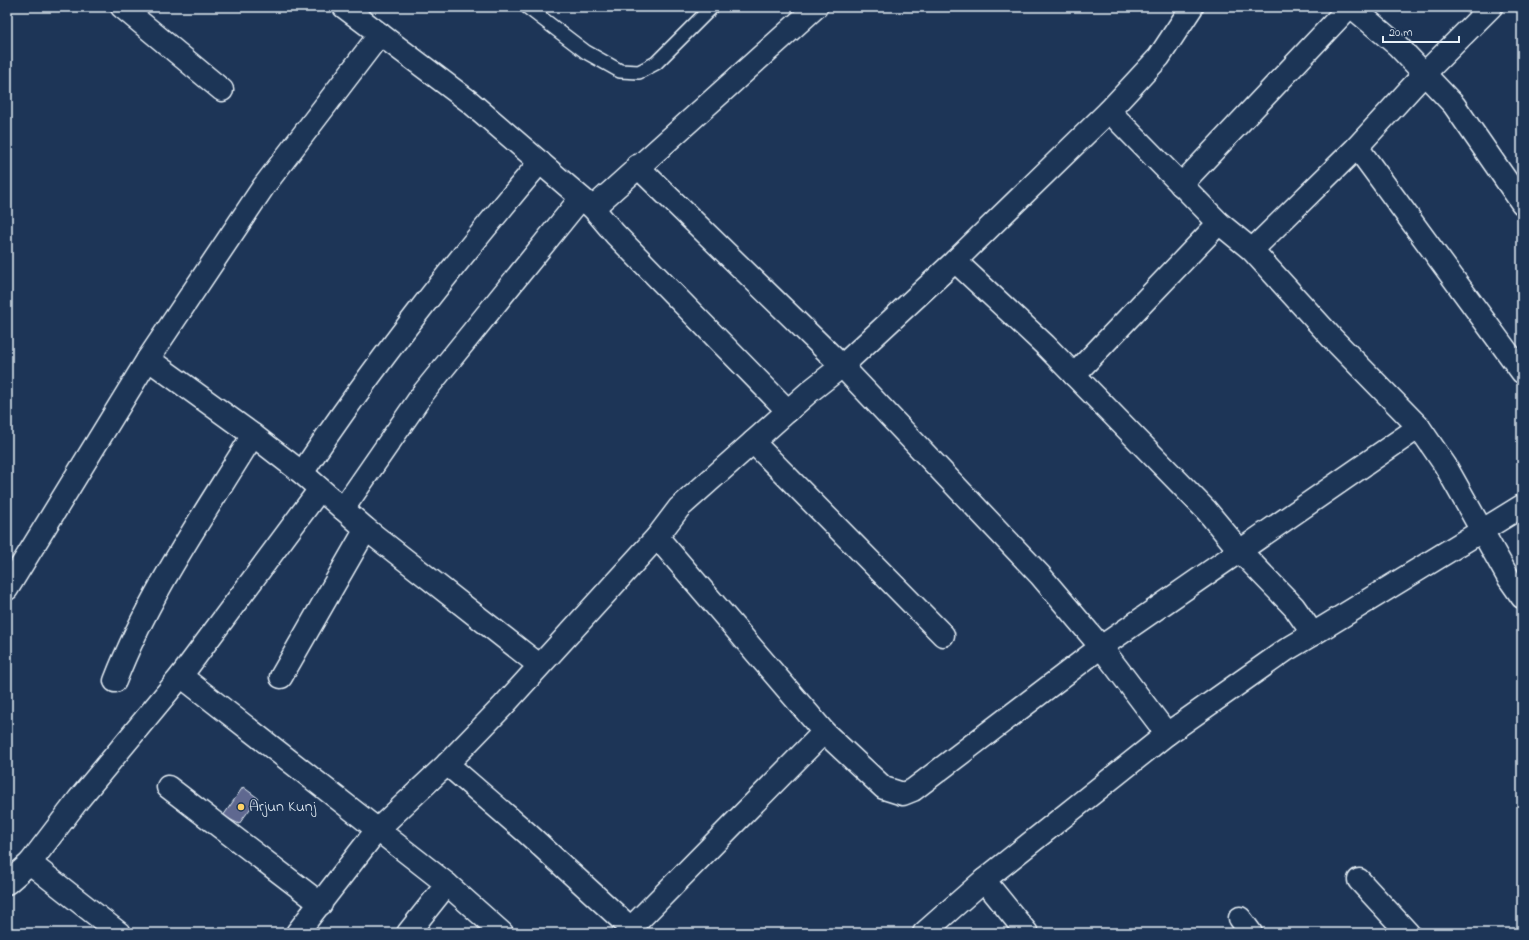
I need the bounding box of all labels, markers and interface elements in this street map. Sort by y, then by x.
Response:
scale bar [1383,18,1459,44]
text: 20 m [1389,24,1412,42]
place label: Arjun Kunj [249,795,317,819]
marker: Arjun Kunj [236,802,246,812]

